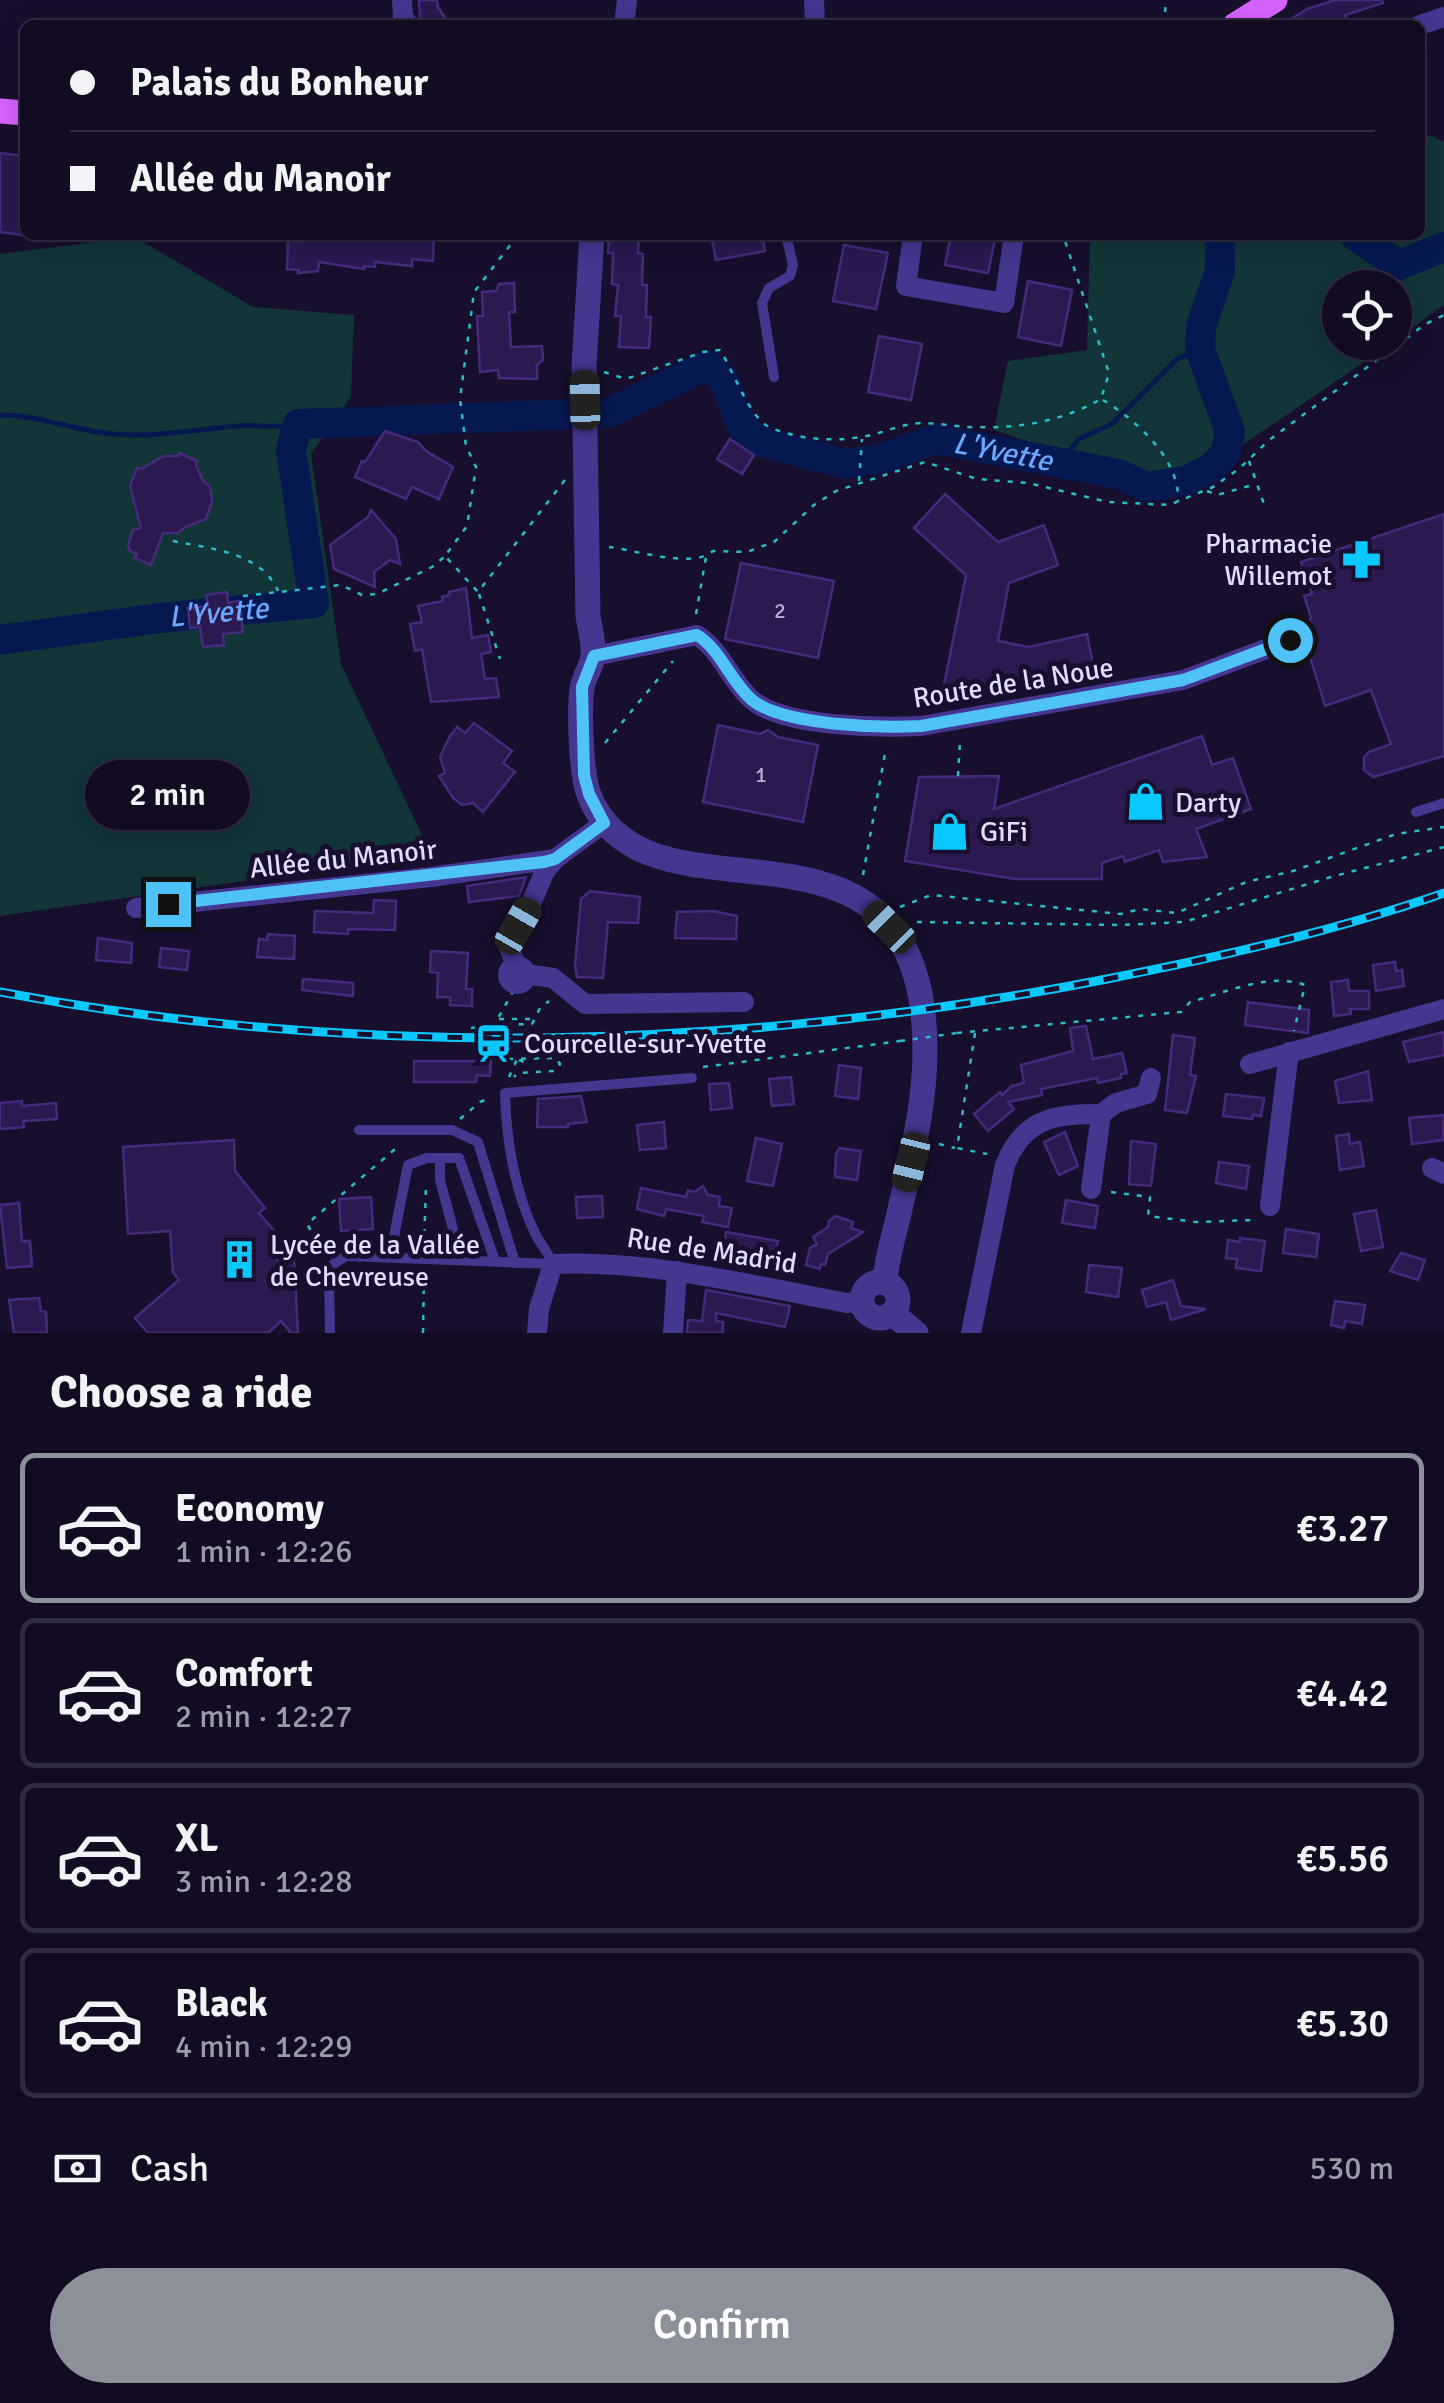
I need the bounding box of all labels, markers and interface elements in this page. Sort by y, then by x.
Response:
text: Palais du Bonheur [130,59,428,106]
text: Allée du Manoir [130,155,391,202]
map controls [1322,270,1412,360]
button: locate [1322,270,1412,360]
car [569,370,601,430]
water label: L'Yvette [950,425,1057,480]
place label: Pharmacie Willemot [1205,527,1332,593]
pharmacy icon: Pharmacie Willemot [1341,538,1383,580]
water label: L'Yvette [167,589,272,636]
house number: 2 [774,597,786,624]
route start [1268,618,1313,663]
street label: Route de la Noue [910,650,1116,716]
callout: 2 min [86,759,250,829]
house number: 1 [755,761,767,788]
text: 2 min [129,775,206,814]
shop icon: Darty [1124,781,1166,823]
place label: Darty [1175,786,1241,820]
shop icon: GiFi [929,810,971,852]
place label: GiFi [980,815,1028,849]
street label: Allée du Manoir [248,832,439,886]
route end [146,882,191,927]
car [490,893,546,959]
car [857,895,921,959]
station icon: Courcelle-sur-Yvette [473,1022,515,1064]
place label: Courcelle-sur-Yvette [524,1027,767,1061]
car [889,1129,933,1195]
street label: Rue de Madrid [625,1221,799,1281]
place label: Lycée de la Vallée de Chevreuse [270,1228,480,1294]
building icon: Lycée de la Vallée de Chevreuse [219,1239,261,1281]
text: Choose a ride [50,1365,313,1420]
icon: car [55,1483,145,1573]
text: Economy [175,1485,324,1532]
text: €3.27 [1296,1505,1389,1552]
text: 1 min · 12:26 [175,1532,353,1571]
icon: car [55,1648,145,1738]
text: Comfort [175,1650,313,1697]
text: €4.42 [1296,1670,1389,1717]
text: 2 min · 12:27 [175,1697,353,1736]
icon: car [55,1813,145,1903]
text: XL [175,1815,218,1862]
text: €5.56 [1296,1835,1389,1882]
text: 3 min · 12:28 [175,1862,353,1901]
icon: car [55,1978,145,2068]
text: Black [175,1980,268,2027]
text: €5.30 [1296,2000,1389,2047]
text: 4 min · 12:29 [175,2027,353,2066]
icon: cash [50,2141,105,2196]
text: Cash [130,2145,209,2192]
text: 530 m [1310,2149,1394,2188]
button: Confirm [50,2268,1394,2383]

